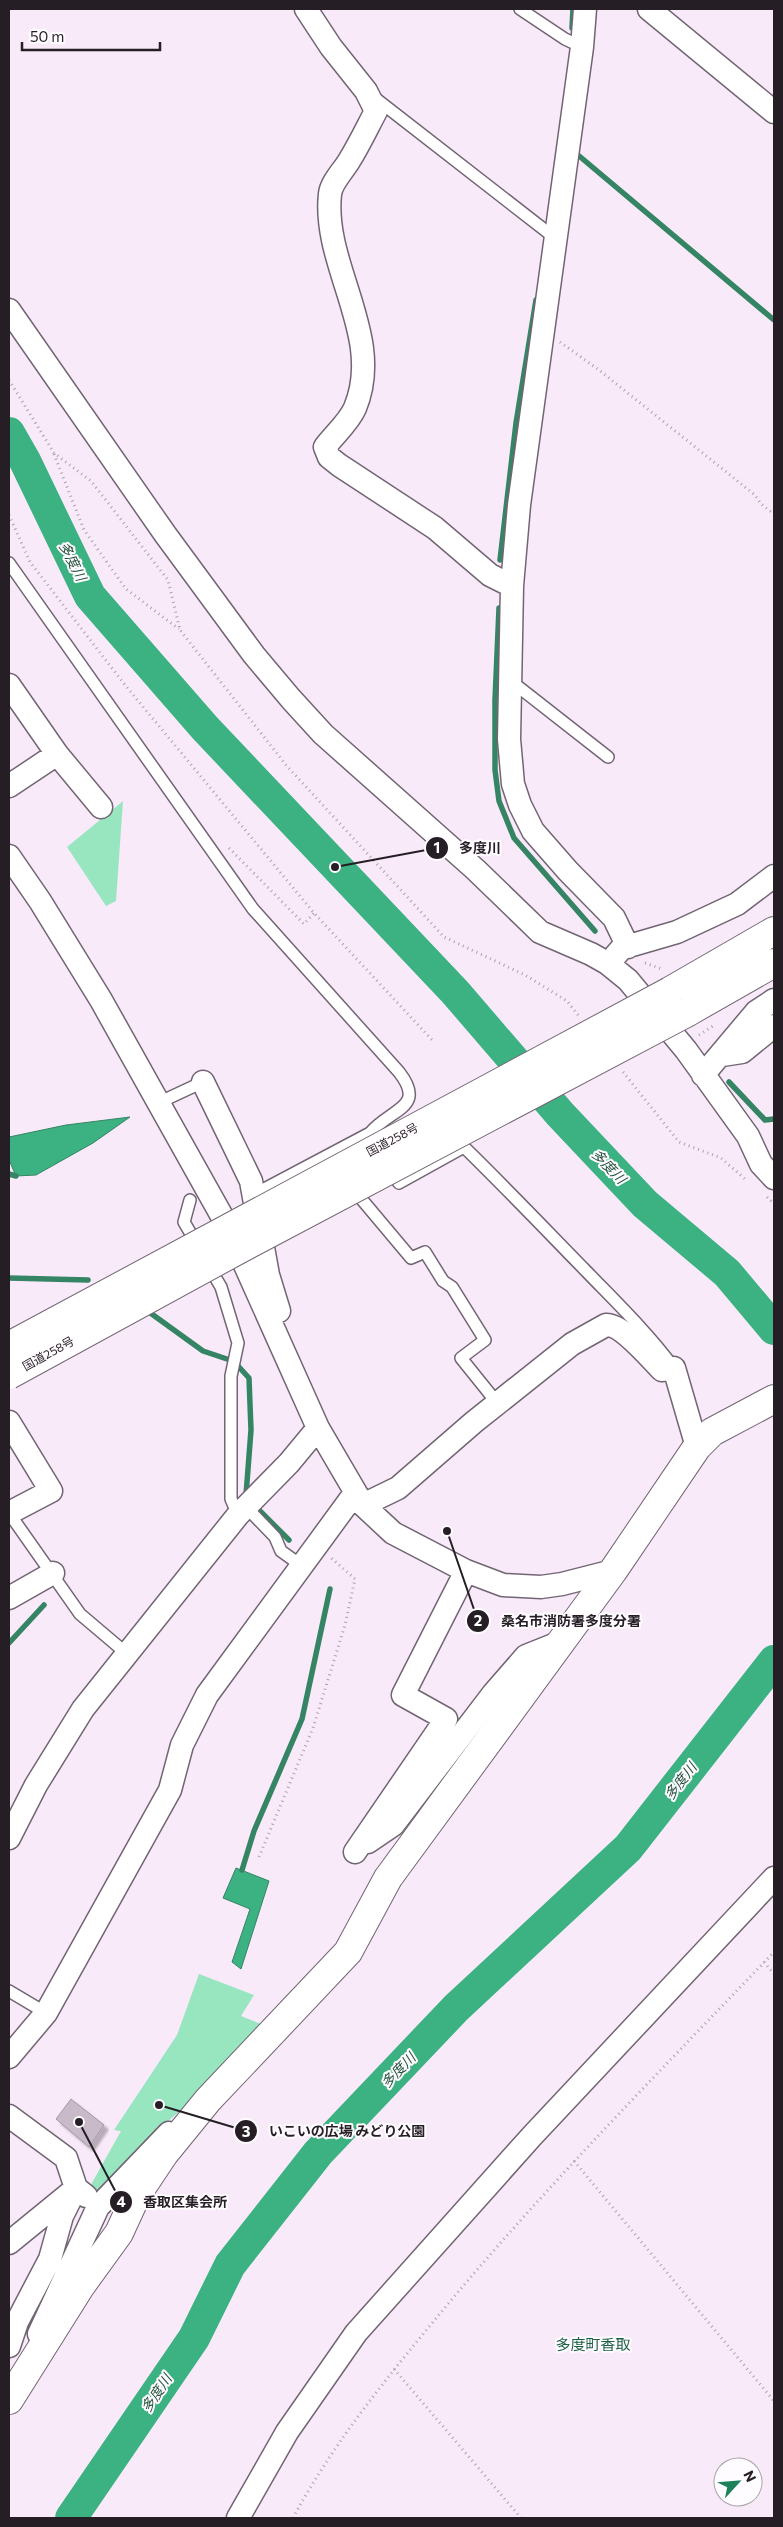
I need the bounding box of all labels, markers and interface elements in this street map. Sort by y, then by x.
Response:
scale bar [22,20,160,52]
text: 50 m [30,27,64,45]
water label: 多度川 [56,538,91,585]
callout: 多度川 [424,833,511,862]
text: 1 [434,838,440,856]
text: 多度川 [459,839,501,856]
street label: 国道258号 [364,1119,420,1159]
water label: 多度川 [588,1145,631,1188]
street label: 国道258号 [20,1333,76,1373]
callout: 桑名市消防署多度分署 [466,1607,651,1636]
text: 2 [474,1611,482,1629]
text: 桑名市消防署多度分署 [501,1612,641,1629]
water label: 多度川 [660,1758,701,1803]
water label: 多度川 [377,2048,420,2091]
callout: いこいの広場 みどり公園 [233,2117,435,2146]
text: 3 [242,2122,251,2140]
text: いこいの広場 みどり公園 [269,2122,425,2139]
callout: 香取区集会所 [108,2188,237,2217]
text: 4 [116,2192,126,2210]
text: 香取区集会所 [143,2193,227,2210]
district label: 多度町香取 [555,2335,631,2353]
water label: 多度川 [137,2369,176,2415]
north arrow [713,2457,763,2507]
text: N [740,2468,760,2485]

